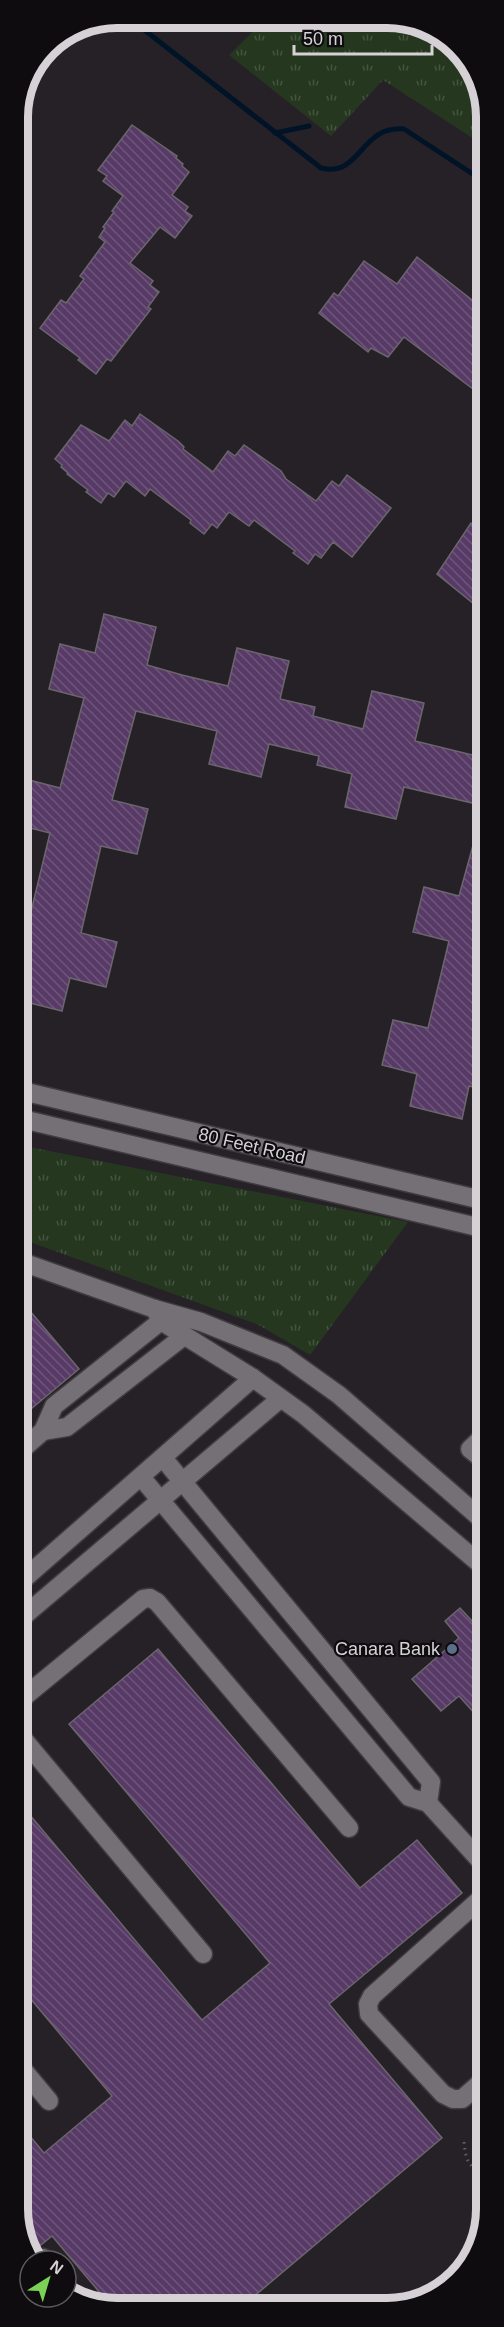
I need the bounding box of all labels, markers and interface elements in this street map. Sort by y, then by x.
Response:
scale bar [294,18,432,56]
text: 50 m [303,29,343,49]
street label: 80 Feet Road [197,1124,307,1168]
place label: Canara Bank [335,1639,441,1659]
marker: Canara Bank [445,1642,459,1656]
north arrow [18,2249,78,2309]
text: N [47,2257,66,2278]

